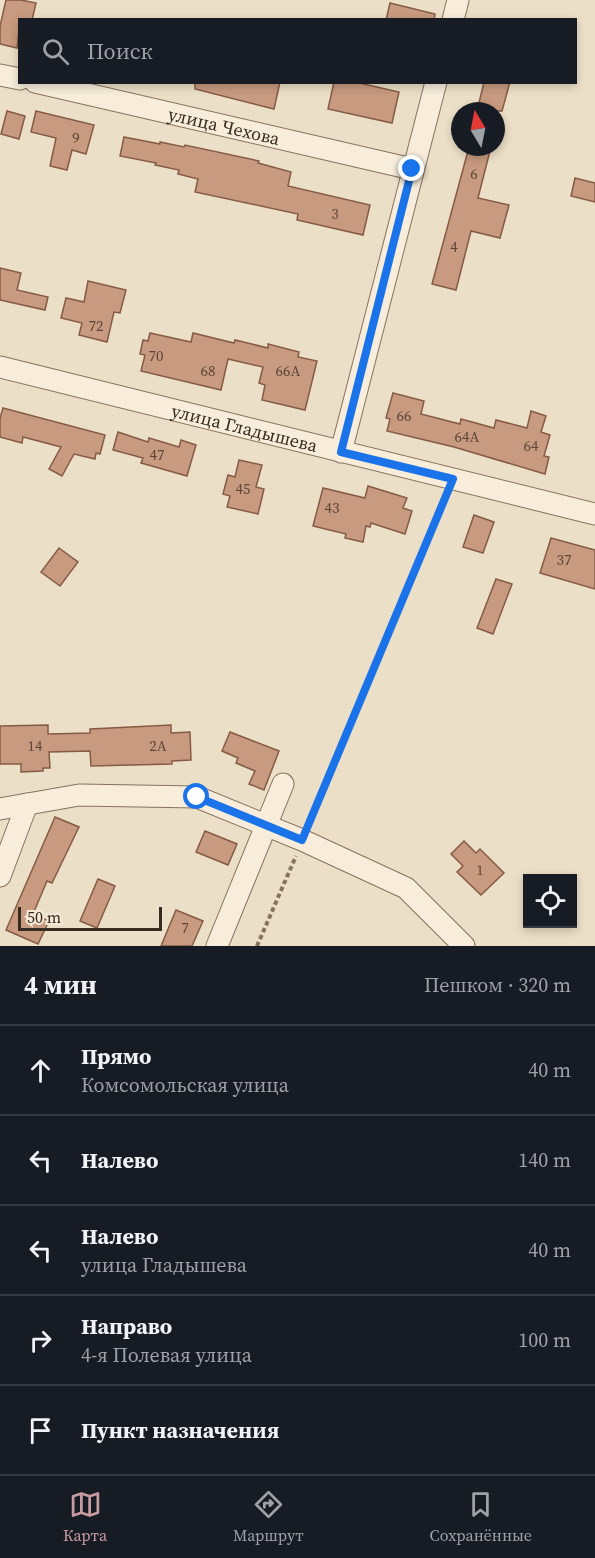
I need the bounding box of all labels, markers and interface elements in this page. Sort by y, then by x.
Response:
search box [18,18,577,84]
icon: search [39,35,72,68]
text: Поиск [87,36,153,66]
street label: улица Чехова [166,101,283,151]
north arrow [451,102,505,156]
house number: 9 [72,127,80,148]
route end [398,155,424,181]
house number: 6 [470,163,478,184]
house number: 3 [331,203,339,224]
house number: 4 [450,236,458,257]
house number: 72 [88,315,104,336]
house number: 70 [148,345,164,366]
house number: 68 [200,360,216,381]
house number: 66А [276,360,301,381]
street label: улица Гладышева [169,397,321,458]
house number: 66 [396,405,412,426]
house number: 64А [455,426,480,447]
house number: 64 [523,435,539,456]
house number: 47 [149,444,165,465]
house number: 45 [235,478,251,499]
house number: 43 [324,497,340,518]
house number: 37 [556,549,572,570]
house number: 14 [27,735,43,756]
house number: 2А [149,735,167,756]
route start [183,783,209,809]
house number: 1 [476,859,484,880]
map controls [523,874,577,928]
button: locate [523,874,577,928]
scale bar [18,904,162,932]
text: 50 m [27,906,61,928]
house number: 7 [181,917,189,938]
text: 4 мин [24,967,97,1003]
text: Пешком · 320 m [424,971,571,999]
text: Прямо [81,1041,151,1071]
icon: ahead [24,1054,57,1087]
text: 40 m [528,1056,571,1084]
text: Комсомольская улица [81,1071,289,1099]
icon: left [24,1144,57,1177]
text: Налево [81,1145,158,1175]
text: 140 m [518,1146,571,1174]
text: Налево [81,1221,158,1251]
icon: left [24,1234,57,1267]
text: 40 m [528,1236,571,1264]
text: улица Гладышева [81,1251,247,1279]
text: Направо [81,1311,172,1341]
icon: right [24,1324,57,1357]
text: 100 m [518,1326,571,1354]
text: 4-я Полевая улица [81,1341,252,1369]
icon: arrive [24,1414,57,1447]
text: Пункт назначения [81,1415,279,1445]
tab: Карта [63,1488,107,1546]
tab: Маршрут [233,1488,304,1546]
tab: Сохранённые [430,1488,532,1546]

